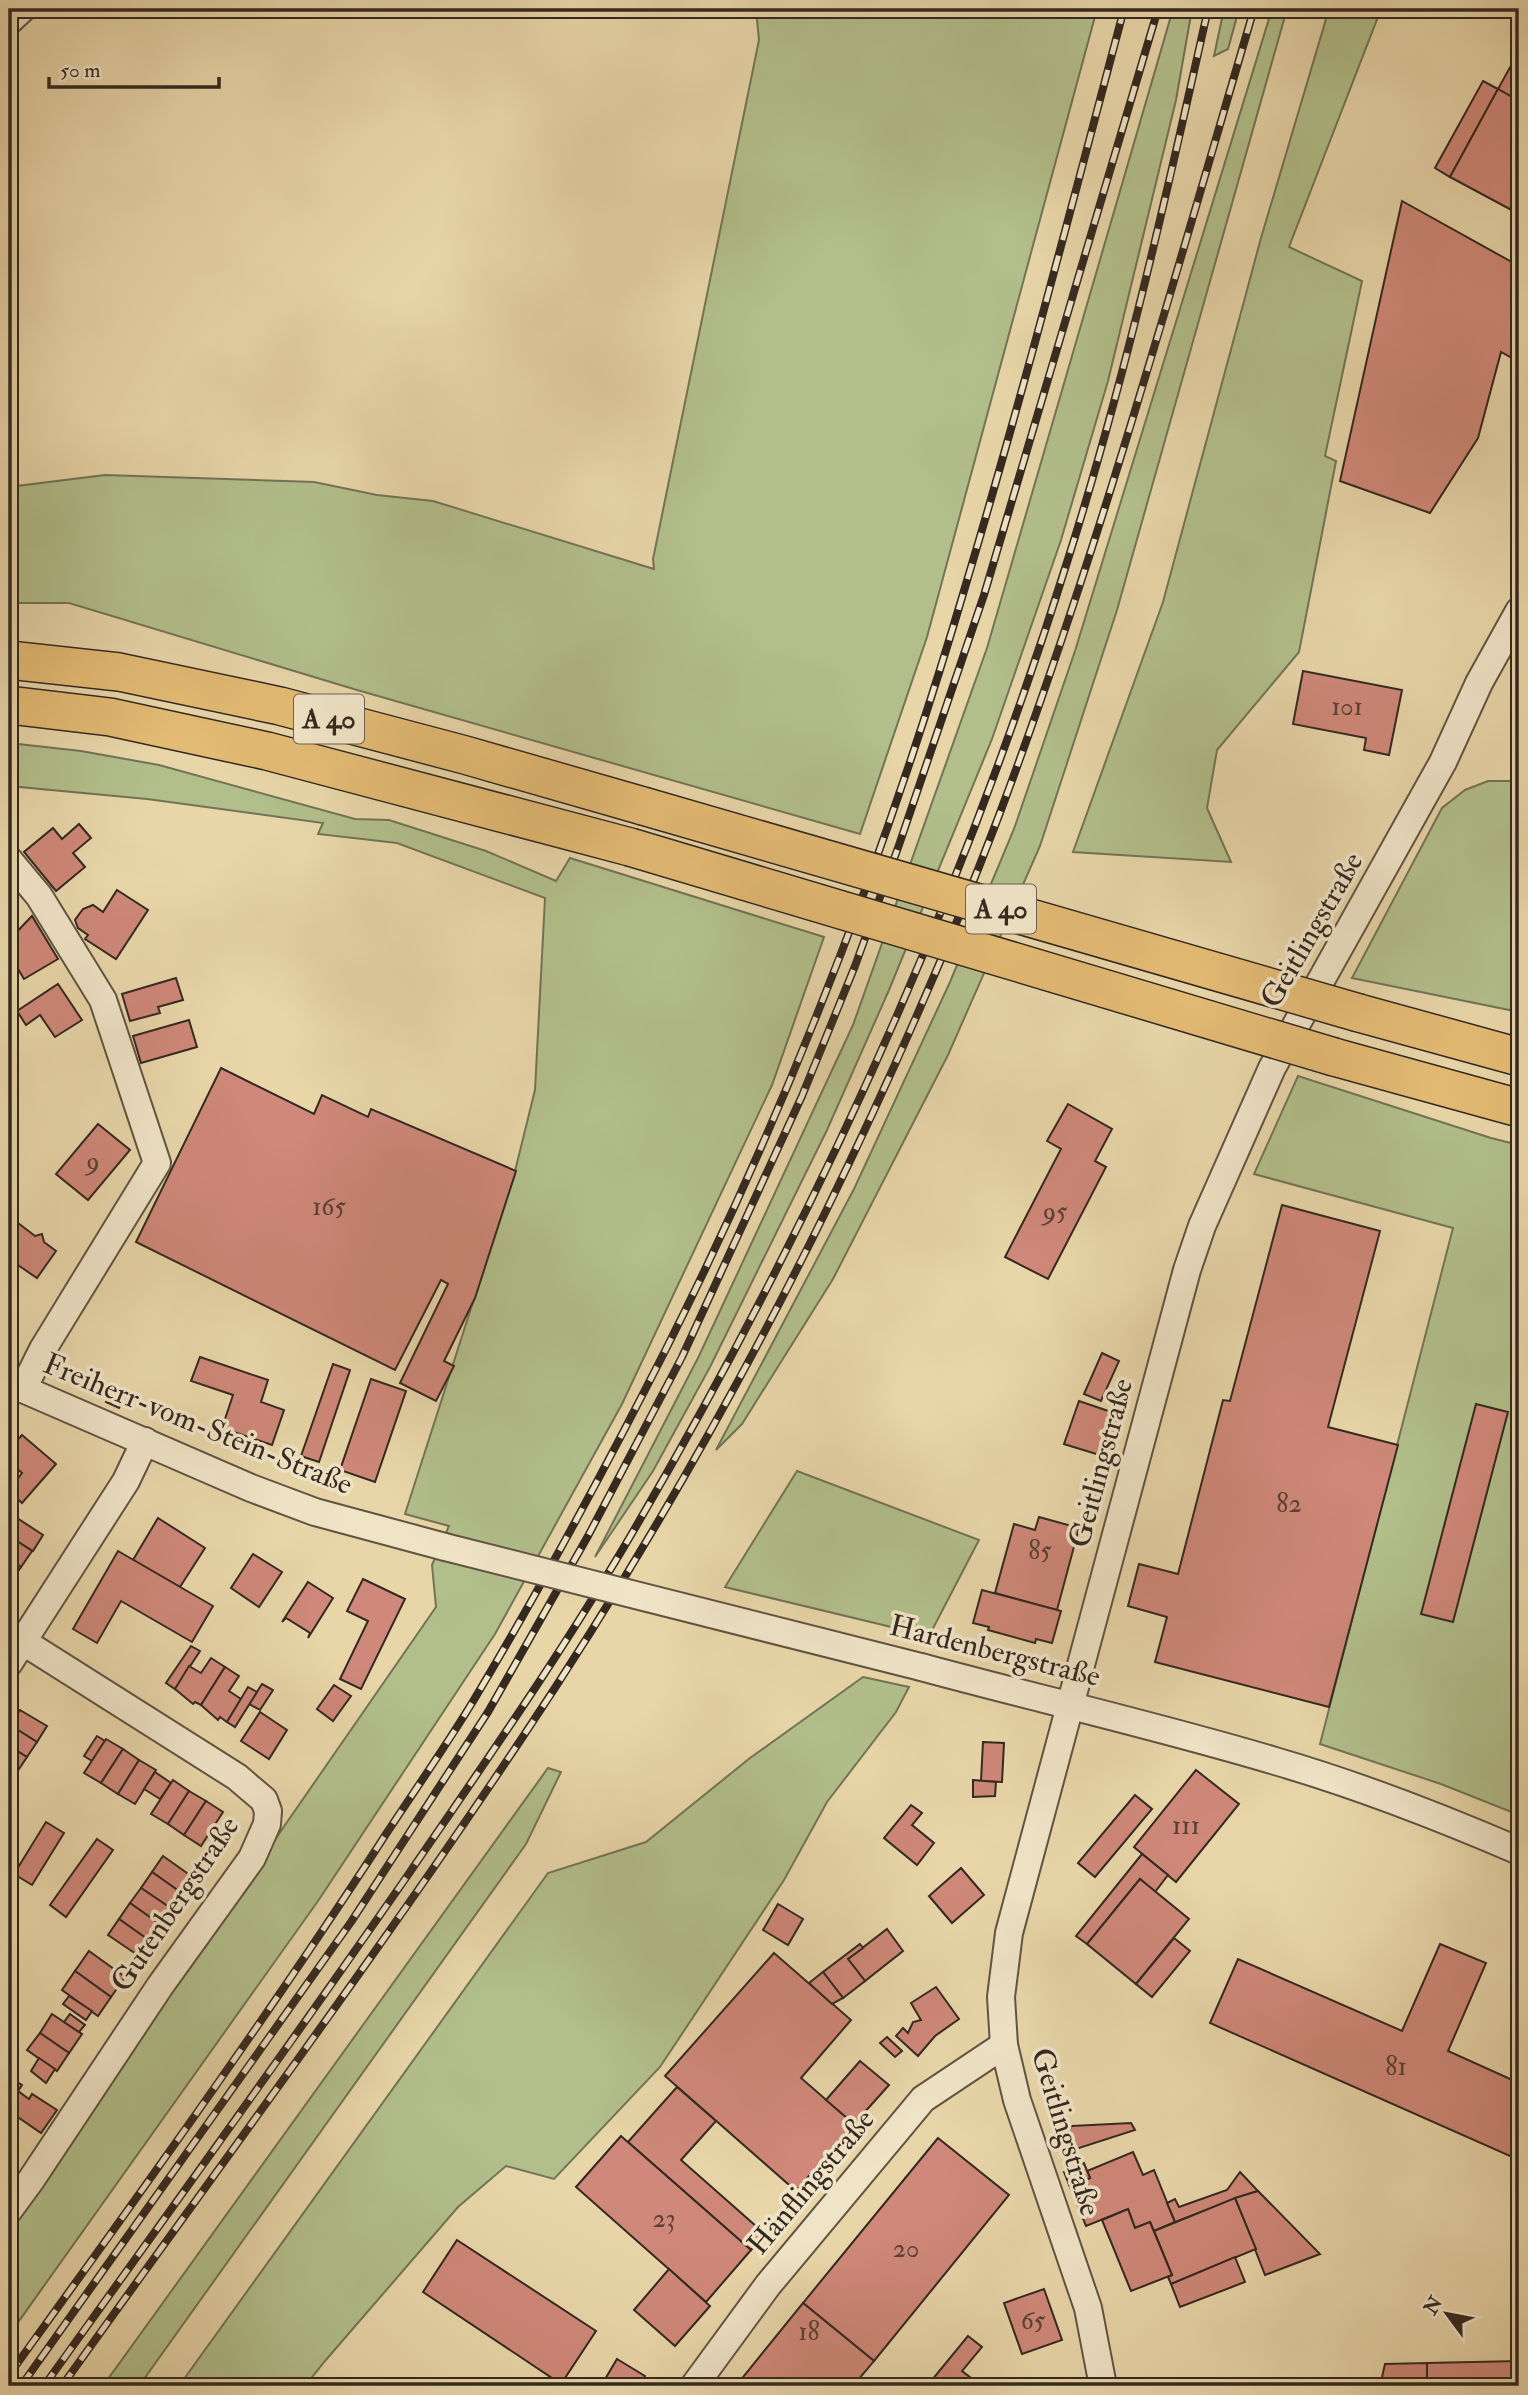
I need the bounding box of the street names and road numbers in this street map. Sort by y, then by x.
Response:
road number: A 40 [294,694,364,744]
street label: Geitlingstraße [1253,846,1371,1014]
road number: A 40 [966,884,1036,934]
street label: Freiherr-vom-Stein-Straße [38,1345,358,1503]
street label: Geitlingstraße [1061,1374,1141,1552]
street label: Hardenbergstraße [886,1607,1104,1695]
street label: Gutenbergstraße [103,1809,247,1999]
street label: Geitlingstraße [1023,2044,1109,2220]
street label: Hänflingstraße [739,2102,883,2262]

